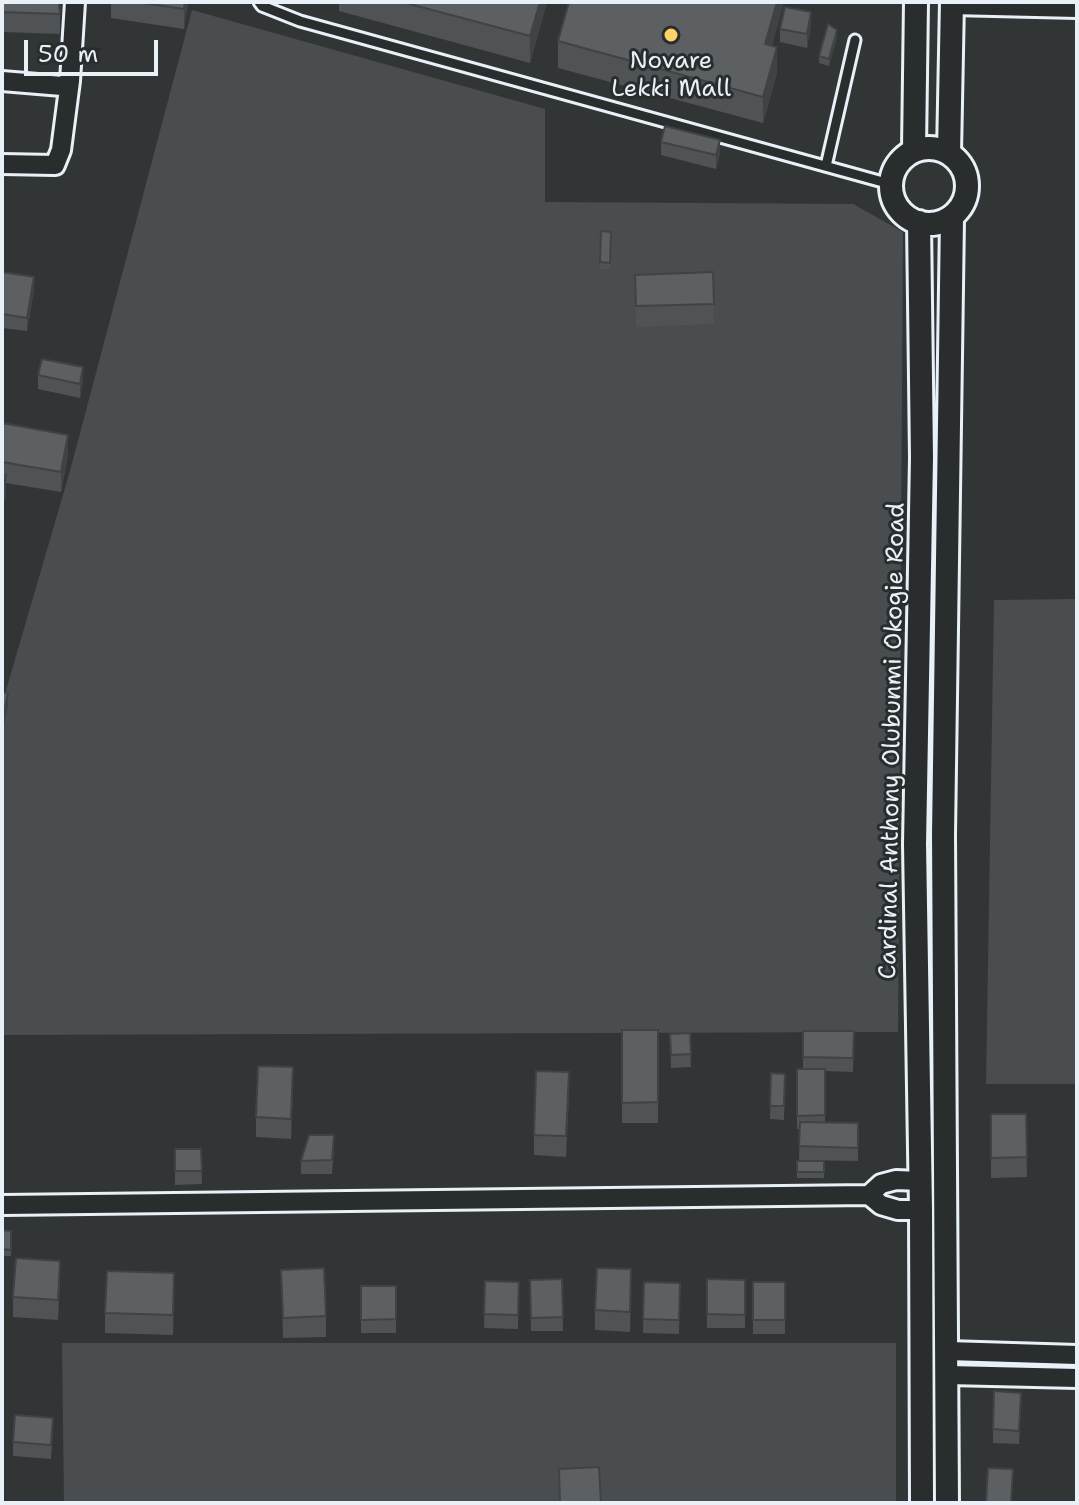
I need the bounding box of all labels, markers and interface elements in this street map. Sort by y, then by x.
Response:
scale bar [28,24,162,74]
marker: Novare Lekki Mall [662,26,680,44]
text: 50 m [38,38,98,70]
place label: Novare Lekki Mall [611,48,731,104]
street label: Cardinal Anthony Olubunmi Okogie Road [874,502,912,980]

